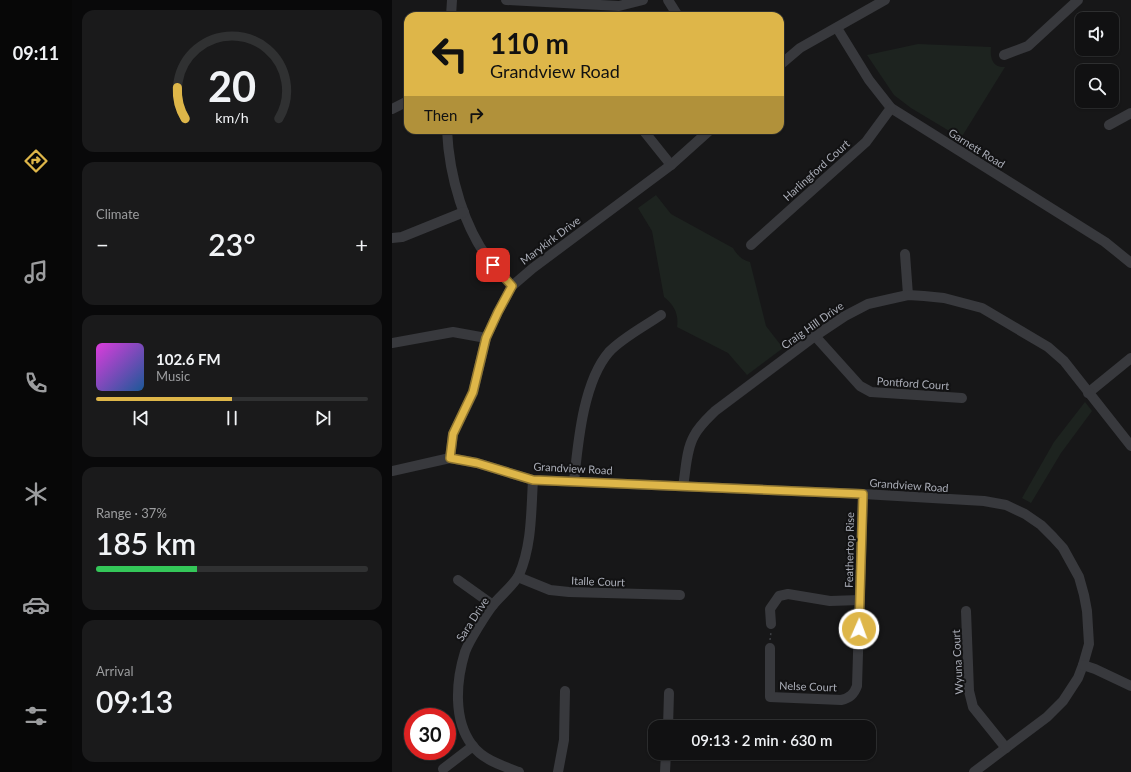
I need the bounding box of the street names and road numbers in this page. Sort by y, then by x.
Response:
street label: Garnett Road [946,126,1008,170]
street label: Harlingford Court [780,137,852,203]
street label: Marykirk Drive [517,213,583,267]
street label: Craig Hill Drive [778,299,846,351]
street label: Pontford Court [876,374,950,392]
street label: Grandview Road [533,459,613,477]
street label: Grandview Road [869,476,949,494]
street label: Feathertop Rise [842,512,856,588]
street label: Italle Court [571,574,625,588]
street label: Sara Drive [453,594,491,643]
street label: Wyuna Court [949,629,965,695]
street label: Nelse Court [779,678,837,694]

